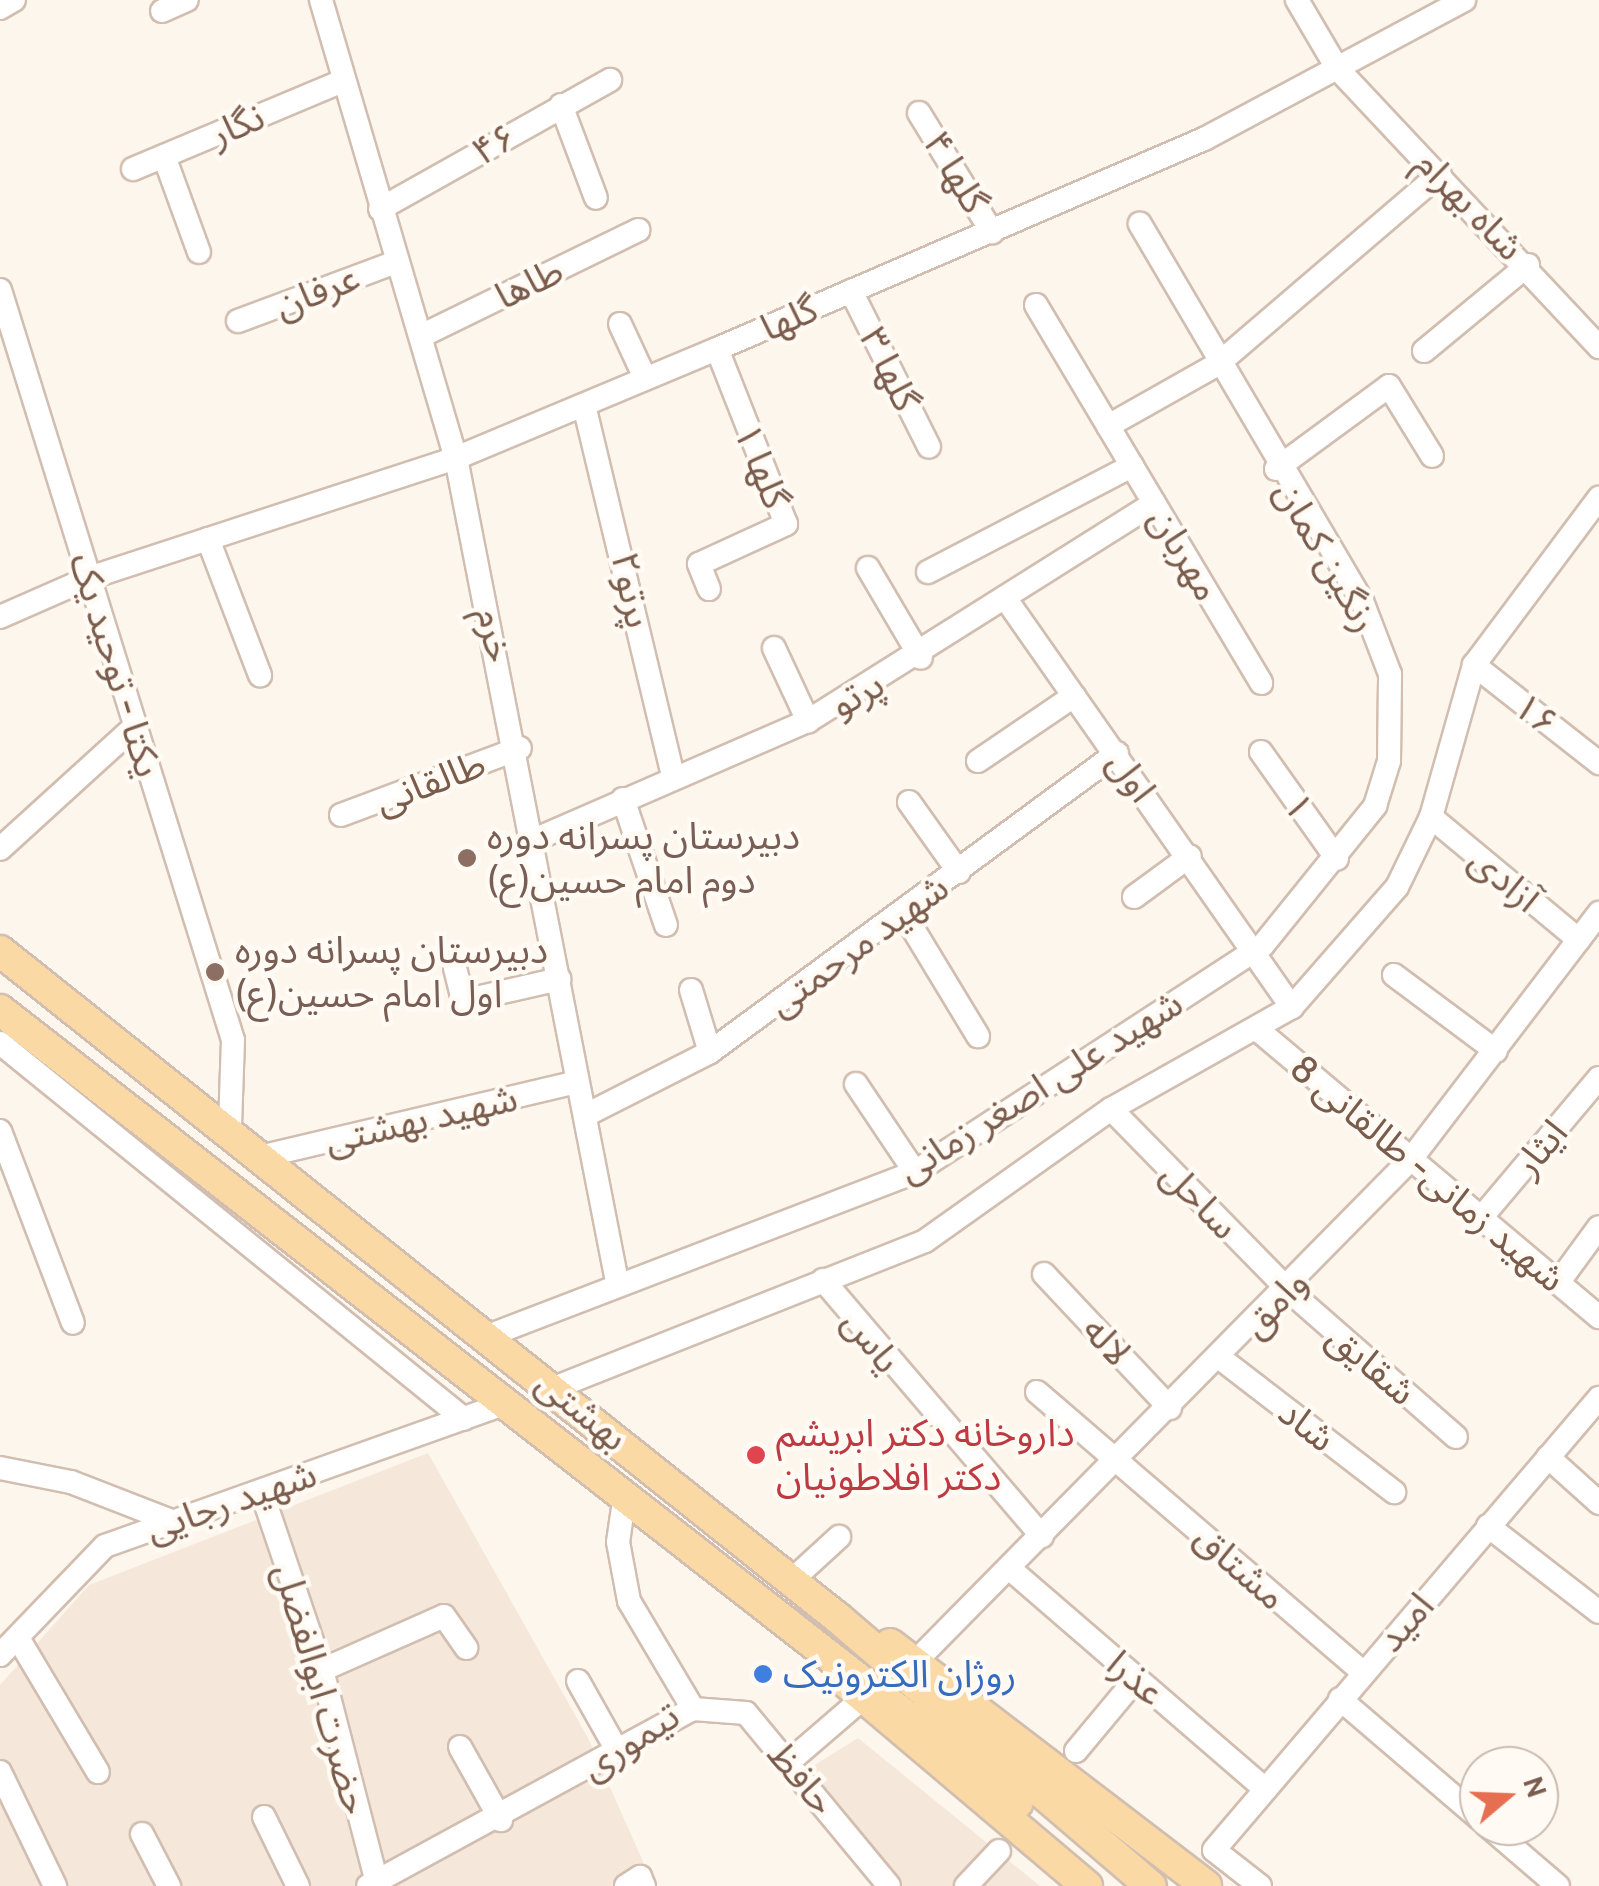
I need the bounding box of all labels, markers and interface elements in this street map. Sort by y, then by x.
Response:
street label: نگار [203,93,271,157]
street label: ۴۶ [464,113,524,175]
street label: گلها ۴ [914,123,998,221]
street label: شاه بهرام [1406,140,1534,270]
street label: طاها [488,247,570,319]
street label: عرفان [268,254,366,328]
street label: گلها [754,286,824,350]
street label: گلها ۳ [850,320,930,418]
street label: گلها ۱ [724,417,800,515]
street label: رنگین کمان [1265,472,1389,640]
street label: مهربان [1140,499,1230,609]
street label: یکتا - توحید یک [60,547,172,783]
street label: پرتو۲ [602,548,662,632]
street label: خرم [467,604,523,666]
street label: پرتو [822,661,892,727]
street label: ۱۶ [1505,683,1567,745]
street label: طالقانی [368,740,492,824]
street label: اول [1098,741,1166,811]
street label: ۱ [1274,784,1324,828]
place label: دبیرستان پسرانه دوره دوم امام حسین(ع) [487,813,800,902]
street label: آزادی [1460,836,1550,922]
marker: دبیرستان پسرانه دوره دوم امام حسین(ع) [456,847,478,869]
street label: شهید مرحمتی [759,864,957,1026]
place label: دبیرستان پسرانه دوره اول امام حسین(ع) [235,927,548,1016]
marker: دبیرستان پسرانه دوره اول امام حسین(ع) [204,961,226,983]
street label: شهید علی اصغر زمانی [889,980,1191,1192]
street label: شهید زمانی- طالقانی 8 [1281,1045,1575,1301]
street label: شهید بهشتی [320,1075,522,1163]
street label: ایثار [1503,1111,1577,1185]
street label: ساحل [1152,1151,1248,1249]
street label: وامق [1231,1260,1317,1346]
street label: یاس [833,1300,911,1382]
street label: لاله [1073,1307,1141,1375]
street label: شقایق [1319,1313,1425,1415]
street label: بهشتی [527,1360,637,1460]
street label: شاد [1270,1389,1344,1461]
place label: داروخانه دکتر ابریشم دکتر افلاطونیان [776,1410,1075,1500]
marker: داروخانه دکتر ابریشم دکتر افلاطونیان [745,1444,767,1466]
street label: شهید رجایی [140,1451,322,1551]
street label: مشتاق [1185,1515,1295,1619]
street label: حضرت ابوالفضل [264,1558,380,1820]
street label: امید [1367,1583,1443,1661]
street label: عذرا [1098,1641,1174,1715]
place label: روژان الکترونیک [783,1651,1016,1697]
marker: روژان الکترونیک [752,1663,774,1685]
street label: تیموری [572,1692,688,1790]
street label: حافظ [758,1732,846,1824]
north arrow [1459,1746,1559,1846]
text: N [1516,1772,1555,1802]

